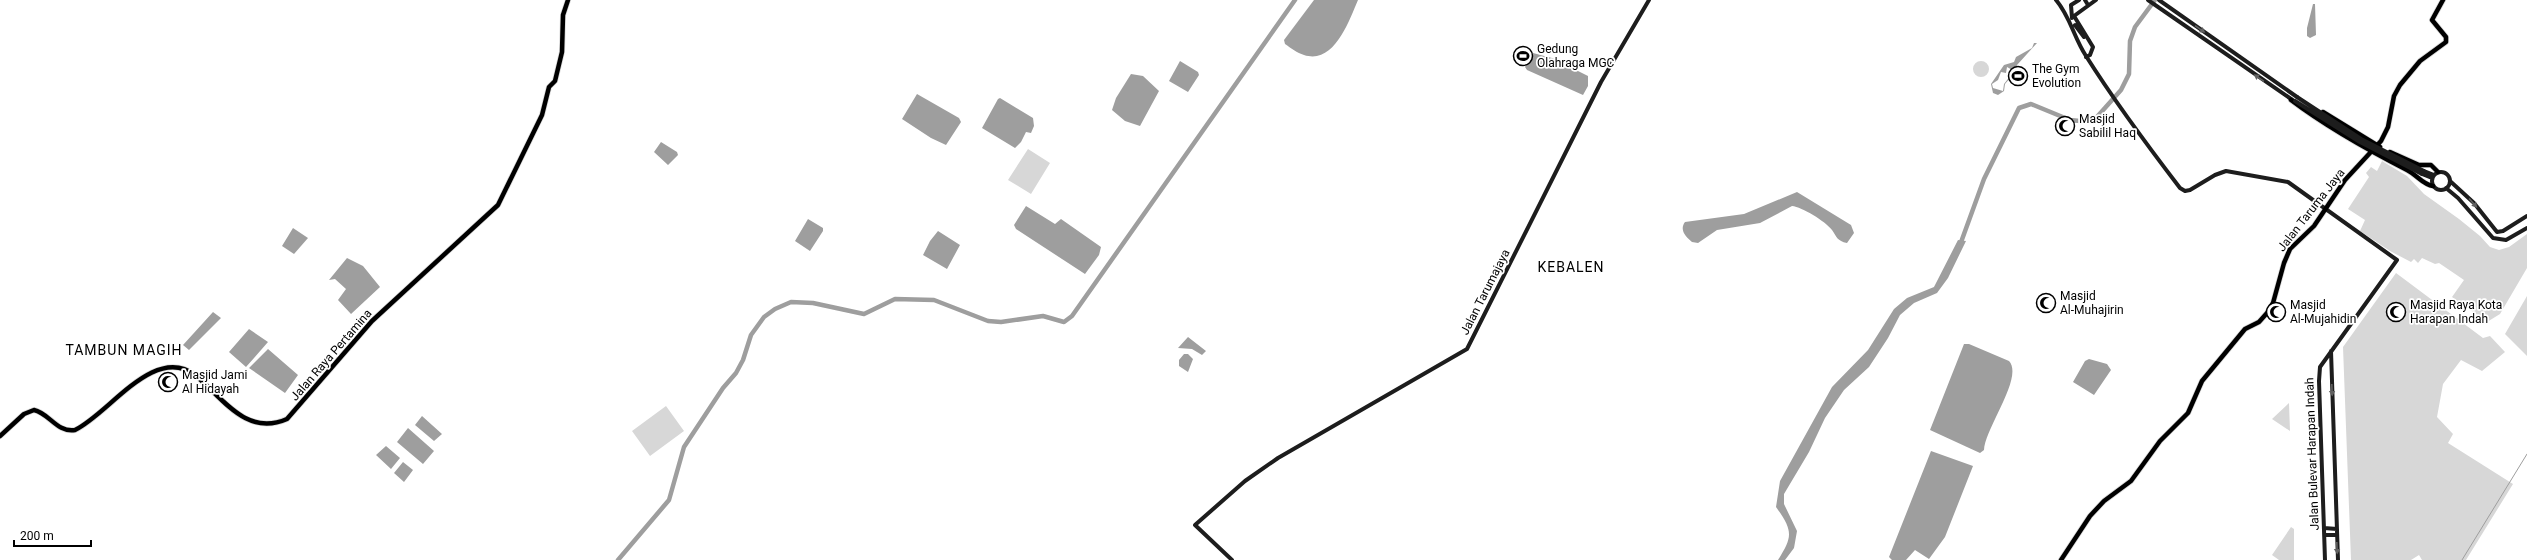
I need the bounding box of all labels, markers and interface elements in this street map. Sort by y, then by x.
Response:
one-way arrow [2195,25,2206,33]
place label: Gedung Olahraga MGC [1537,42,1615,70]
sports icon: Gedung Olahraga MGC [1512,45,1534,67]
place label: The Gym Evolution [2032,62,2081,90]
sports icon: The Gym Evolution [2007,65,2029,87]
one-way arrow [2253,74,2264,82]
place label: Masjid Sabilil Haq [2079,112,2136,140]
mosque icon: Masjid Sabilil Haq [2054,115,2076,137]
street label: Jalan Taruma Jaya [2274,166,2348,254]
one-way arrow [2469,198,2478,209]
street label: Jalan Tarumajaya [1457,247,1513,337]
district label: KEBALEN [1537,259,1605,275]
place label: Masjid Al-Muhajirin [2060,289,2124,317]
mosque icon: Masjid Al-Muhajirin [2035,292,2057,314]
place label: Masjid Al-Mujahidin [2290,298,2356,326]
place label: Masjid Raya Kota Harapan Indah [2410,298,2502,326]
mosque icon: Masjid Al-Mujahidin [2265,301,2287,323]
mosque icon: Masjid Raya Kota Harapan Indah [2385,301,2407,323]
street label: Jalan Raya Pertamina [288,306,374,404]
district label: TAMBUN MAGIH [65,342,183,358]
place label: Masjid Jami Al Hidayah [182,368,247,396]
mosque icon: Masjid Jami Al Hidayah [157,371,179,393]
street label: Jalan Bulevar Harapan Indah [2302,377,2322,531]
one-way arrow [2329,384,2336,396]
scale bar [14,522,91,548]
text: 200 m [20,529,54,543]
one-way arrow [2334,542,2340,555]

